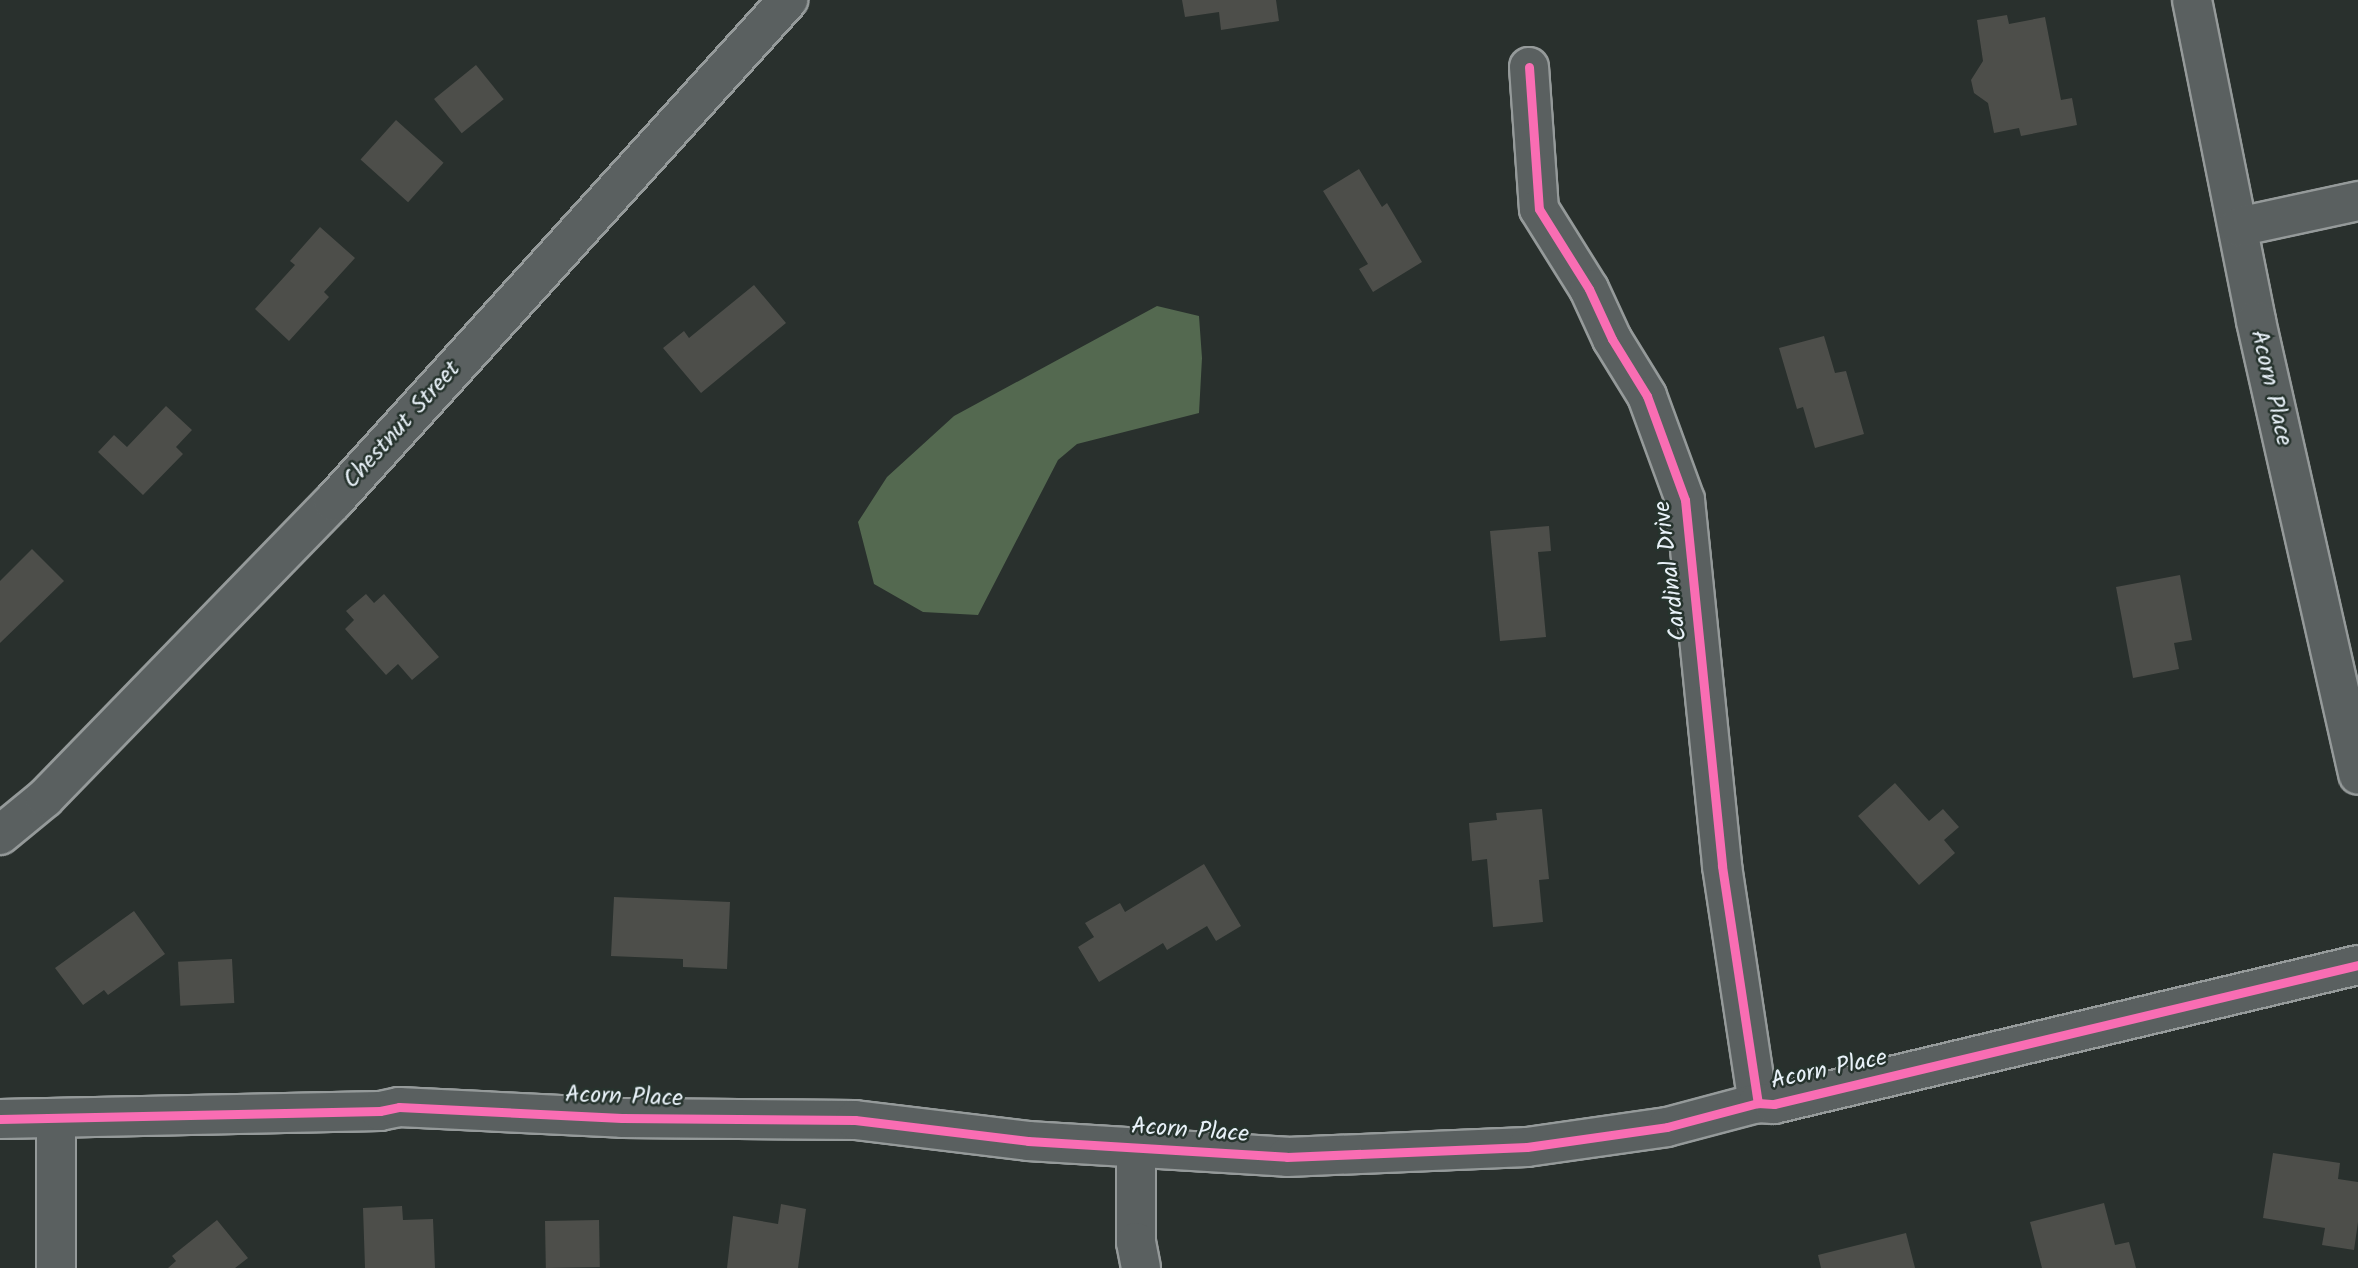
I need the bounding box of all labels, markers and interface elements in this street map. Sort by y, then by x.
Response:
street label: Acorn Place [2244,327,2298,449]
street label: Chestnut Street [337,355,467,495]
street label: Cardinal Drive [1648,499,1694,643]
street label: Acorn Place [1768,1044,1890,1096]
street label: Acorn Place [564,1081,684,1113]
street label: Acorn Place [1130,1113,1250,1149]

